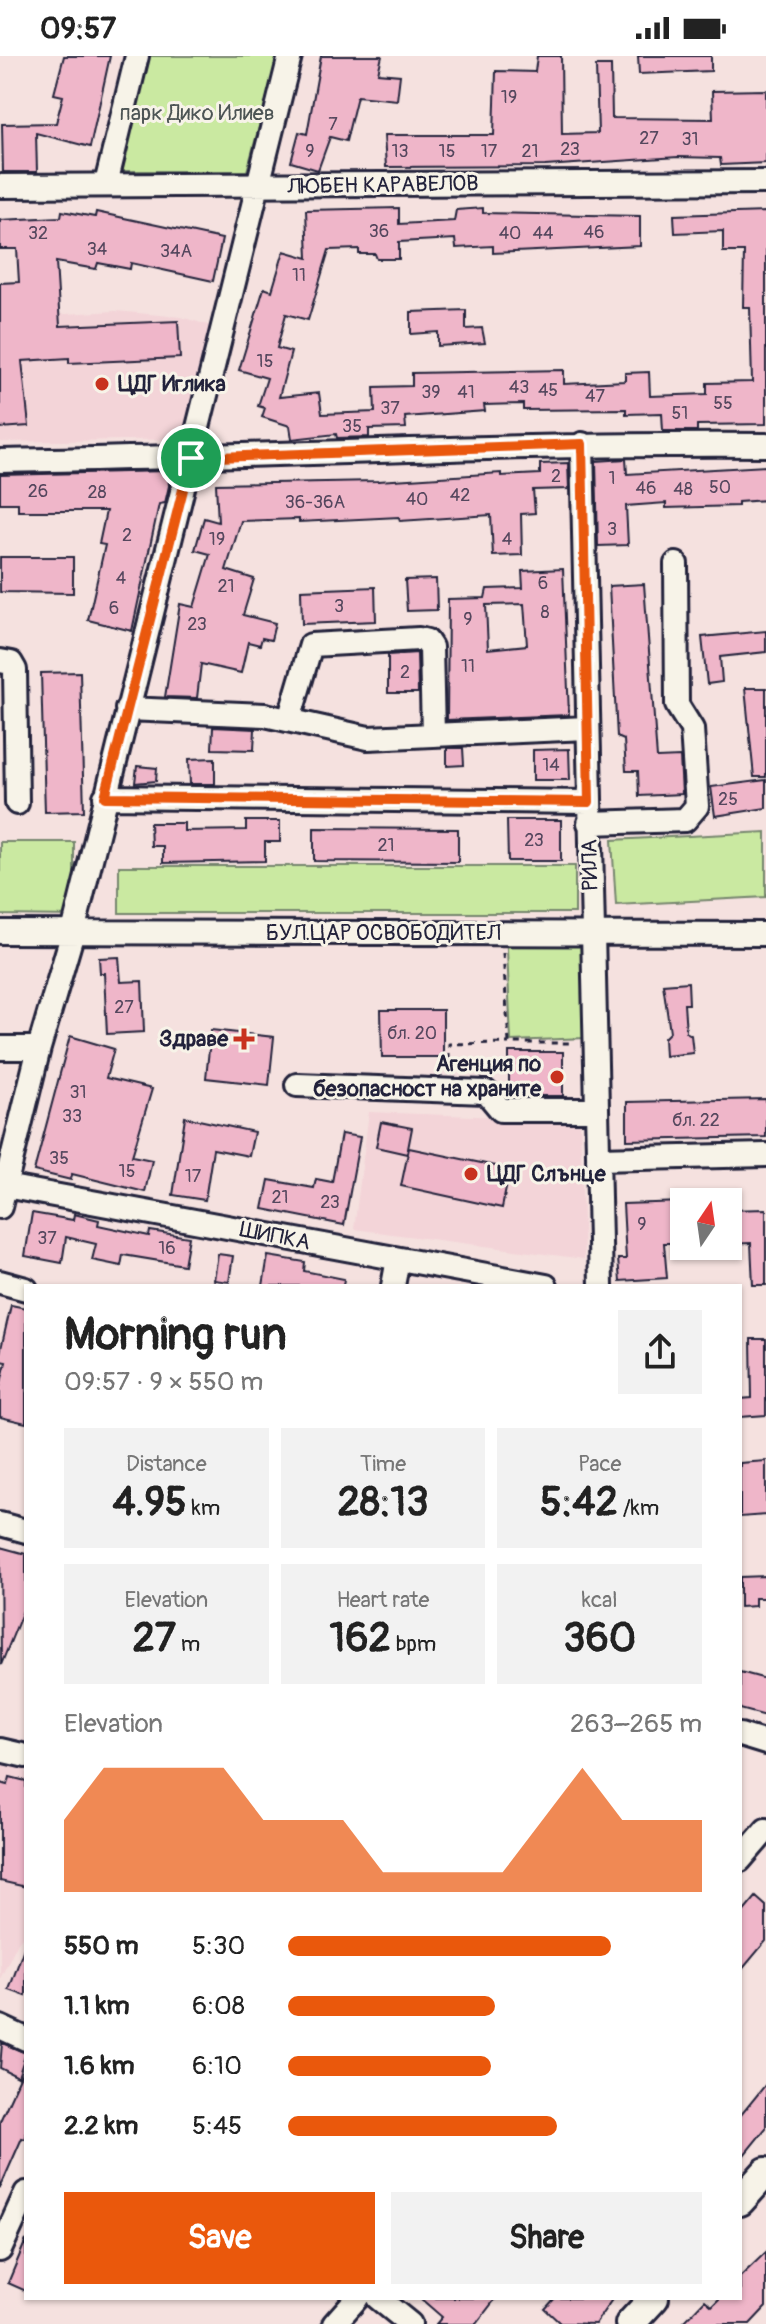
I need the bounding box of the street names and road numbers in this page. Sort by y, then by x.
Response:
street label: ЛЮБЕН КАРАВЕЛОВ [286,169,479,201]
street label: РИЛА [576,839,604,891]
street label: БУЛ.ЦАР ОСВОБОДИТЕЛ [266,919,501,947]
street label: ШИПКА [237,1215,313,1257]

